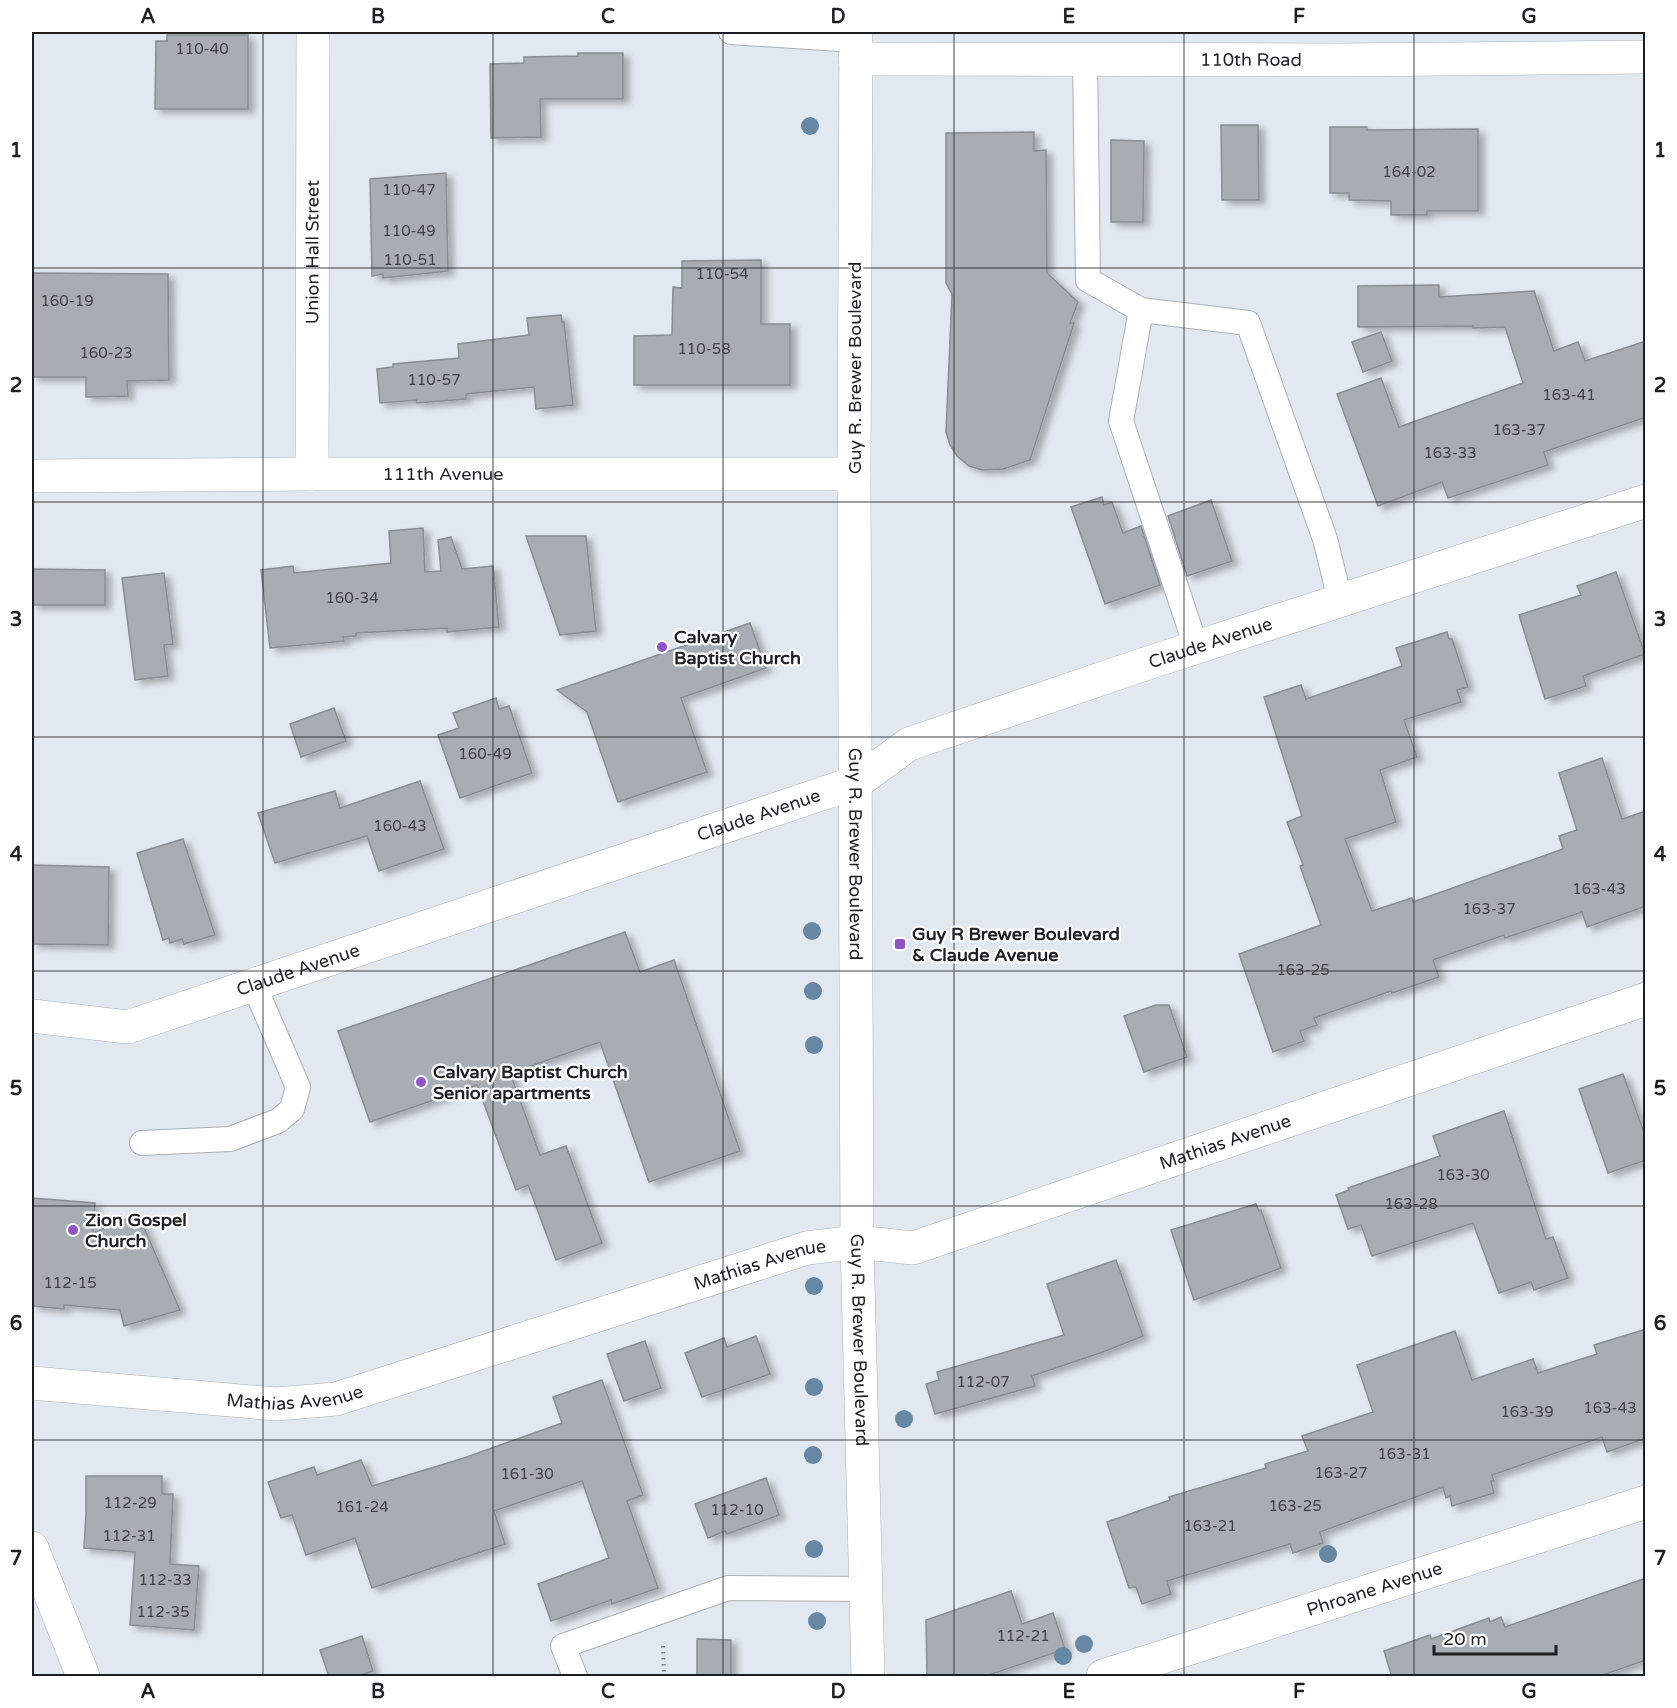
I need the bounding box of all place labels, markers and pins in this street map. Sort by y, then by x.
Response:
place label: Calvary Baptist Church [674,626,801,669]
marker: Calvary Baptist Church [655,640,669,654]
place label: Guy R Brewer Boulevard & Claude Avenue [912,923,1120,966]
marker: Guy R Brewer Boulevard & Claude Avenue [893,937,907,951]
place label: Calvary Baptist Church Senior apartments [433,1061,628,1104]
marker: Calvary Baptist Church Senior apartments [414,1075,428,1089]
place label: Zion Gospel Church [85,1209,187,1252]
marker: Zion Gospel Church [66,1223,80,1237]

